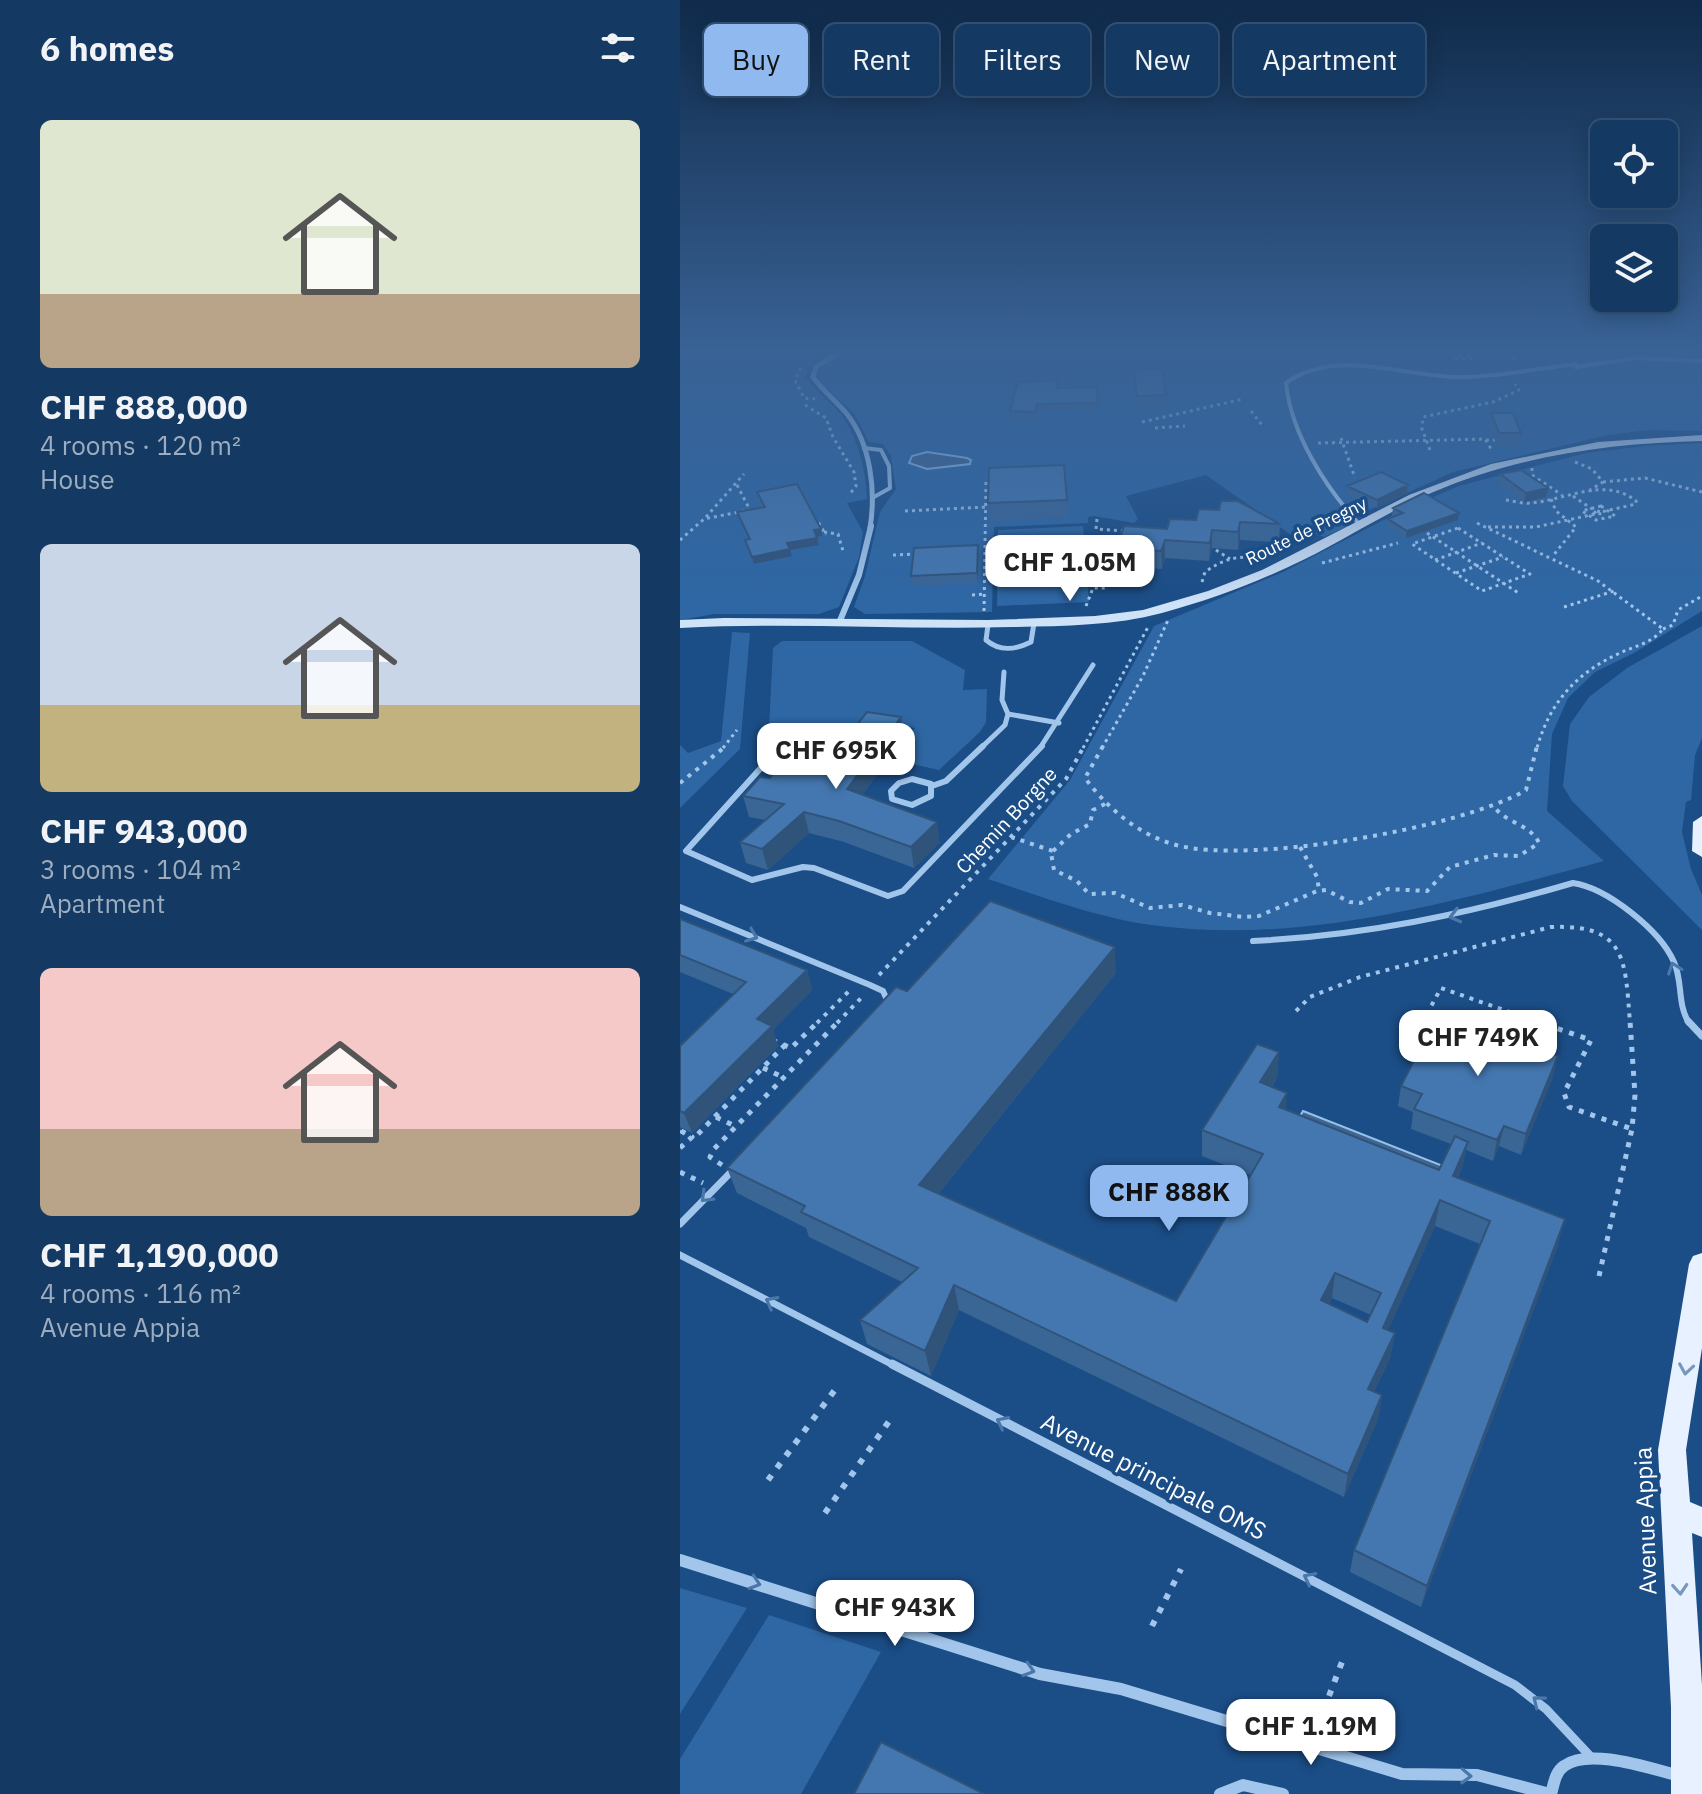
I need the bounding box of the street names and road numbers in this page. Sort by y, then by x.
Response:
street label: Route de Pregny [1242,492,1370,570]
street label: Chemin Borgne [949,761,1063,879]
street label: Avenue principale OMS [1036,1405,1272,1547]
street label: Avenue Appia [1626,1446,1664,1595]

